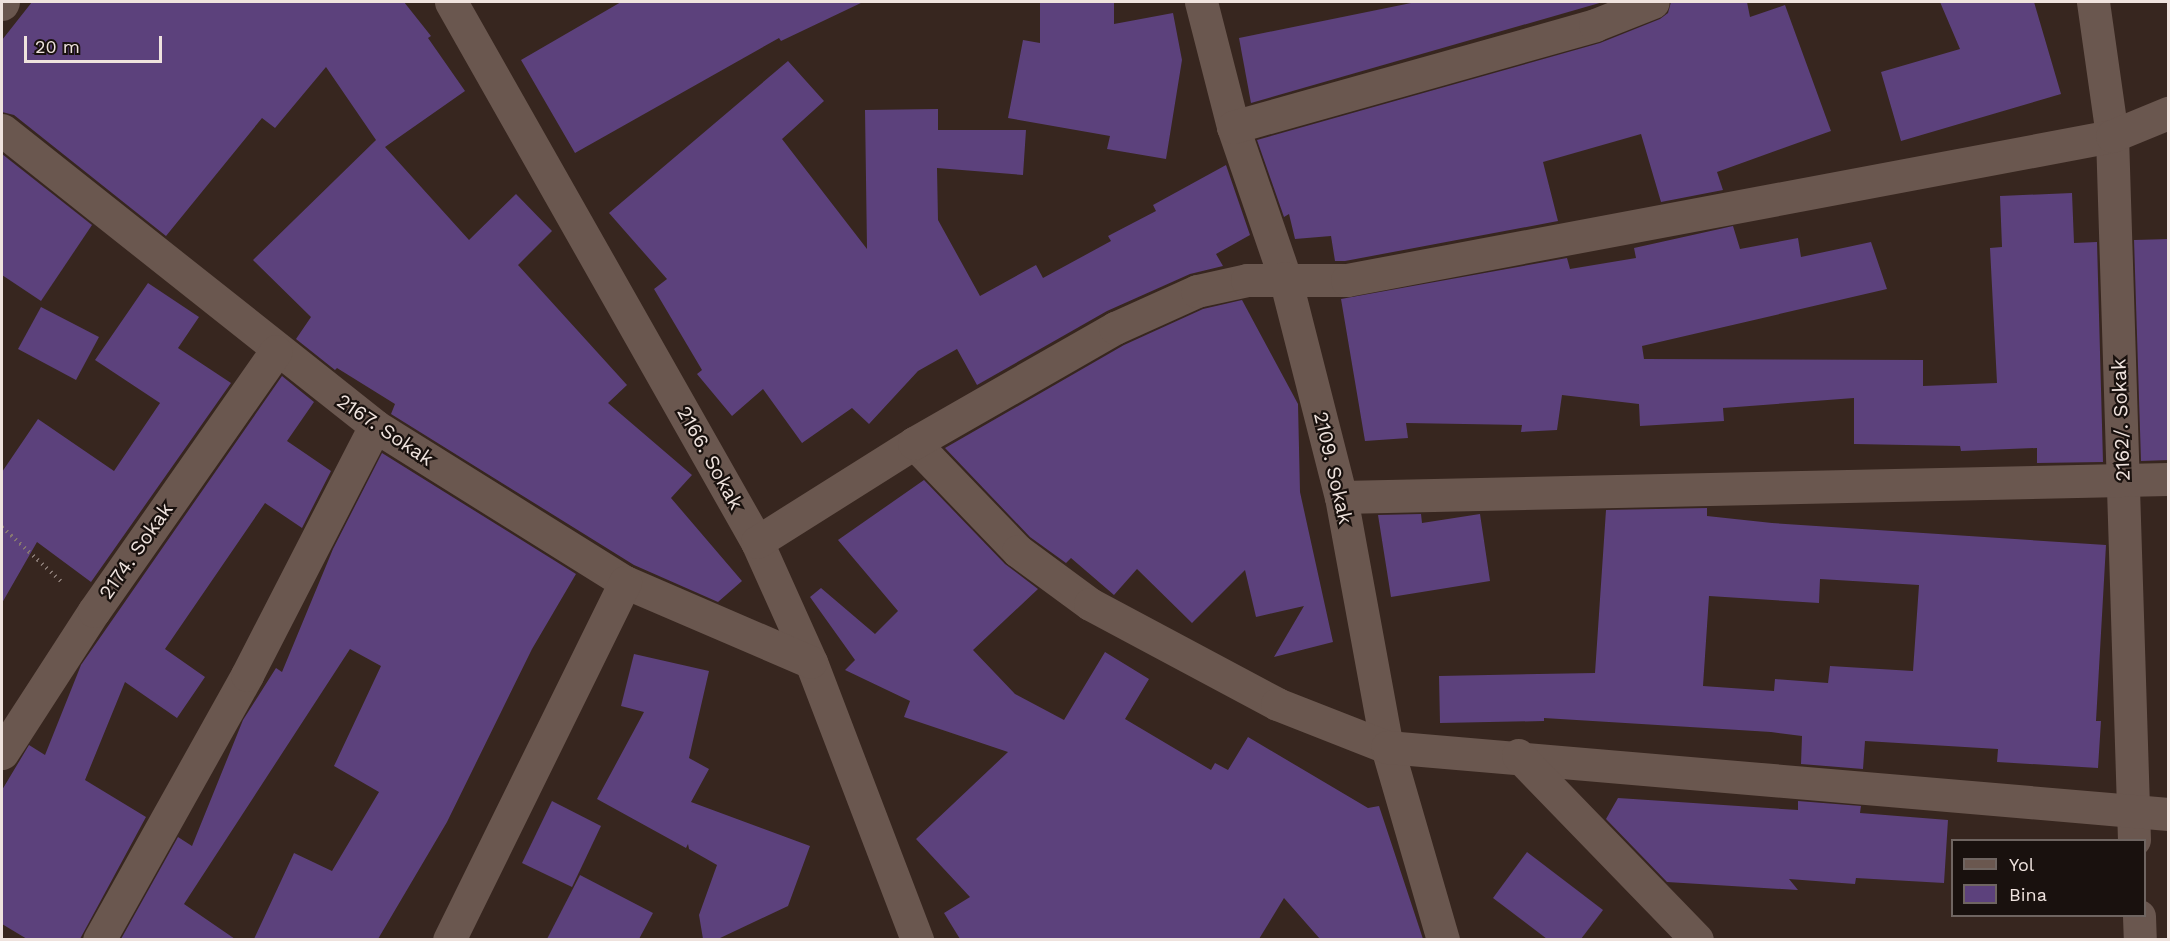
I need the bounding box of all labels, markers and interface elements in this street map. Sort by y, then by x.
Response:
scale bar [27,24,165,62]
text: 20 m [35,36,80,57]
street label: 2162/. Sokak [2107,358,2135,482]
street label: 2167. Sokak [332,389,438,471]
street label: 2166. Sokak [672,402,748,514]
street label: 2109. Sokak [1308,409,1358,527]
street label: 2174. Sokak [94,498,178,604]
legend [1951,839,2146,917]
text: Yol [2009,854,2034,875]
text: Bina [2009,884,2047,905]

